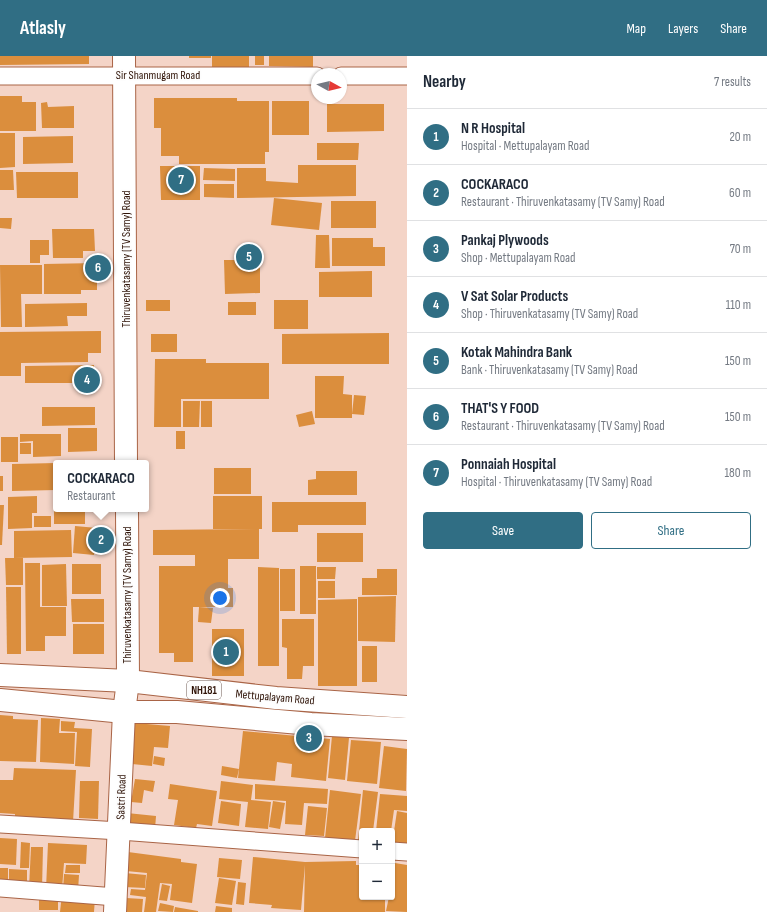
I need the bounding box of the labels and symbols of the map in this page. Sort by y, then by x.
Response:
street label: Sir Shanmugam Road [116,68,200,83]
north arrow [311,68,347,104]
pin: 7 [168,165,194,195]
street label: Thiruvenkatasamy (TV Samy) Road [119,190,134,328]
pin: 5 [236,242,262,272]
pin: 6 [85,253,111,283]
pin: 4 [74,365,100,395]
pin: 2 [88,525,114,555]
street label: Thiruvenkatasamy (TV Samy) Road [120,526,135,664]
your location [210,588,230,608]
pin: 1 [213,637,239,667]
road number: NH181 [187,681,221,699]
street label: Mettupalayam Road [235,687,315,708]
pin: 3 [296,723,322,753]
street label: Sastri Road [113,774,130,820]

